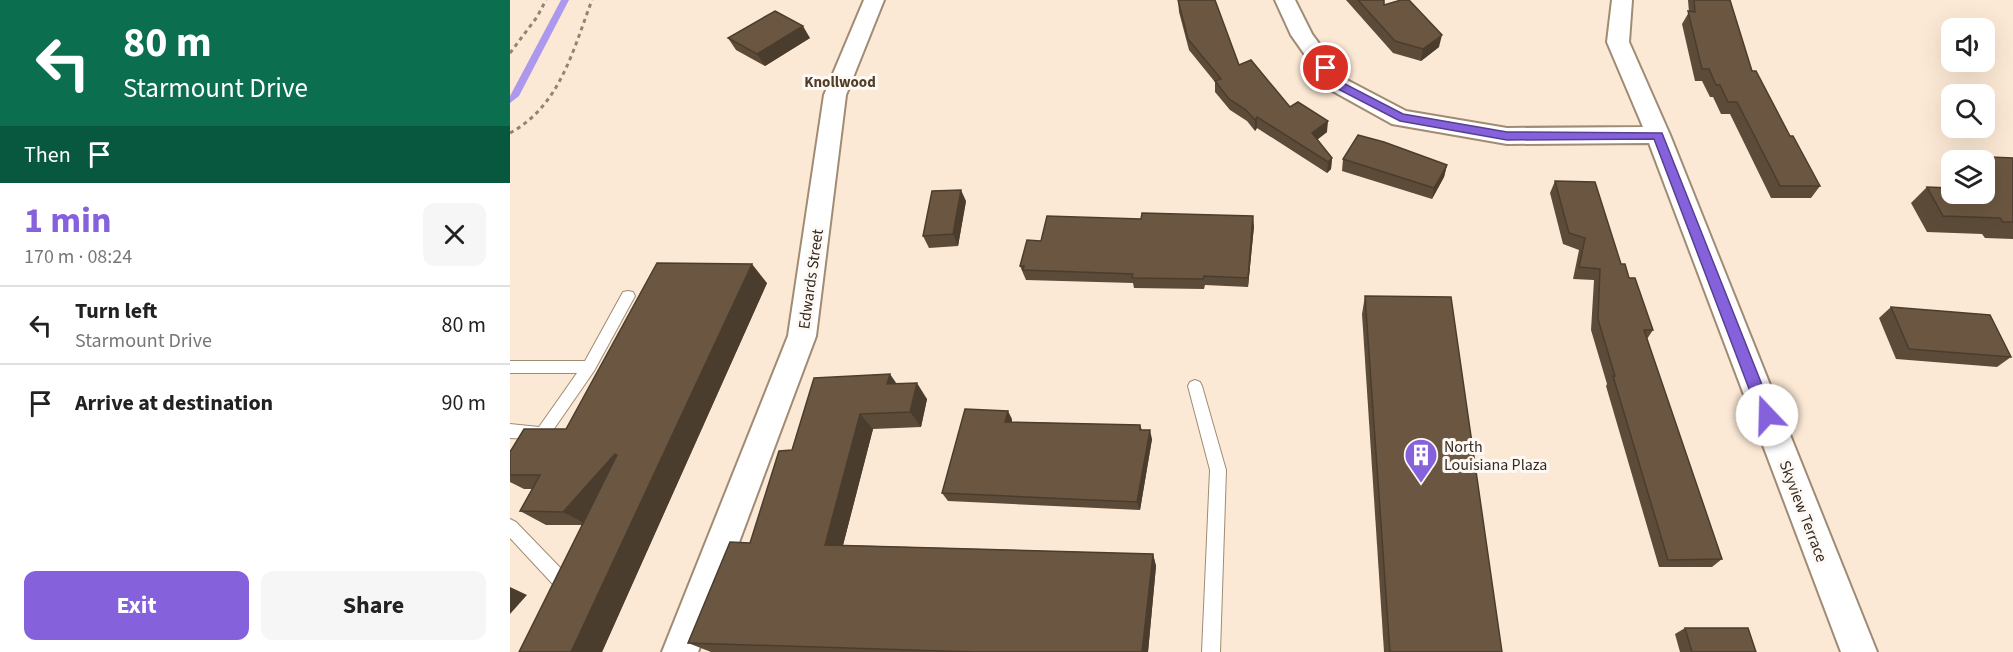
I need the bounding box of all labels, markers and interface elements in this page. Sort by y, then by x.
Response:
text: 80 m [123,13,212,73]
map controls [1941,18,1995,204]
button: sound [1941,18,1995,72]
icon: left [24,24,102,102]
pin [1300,42,1351,93]
icon: arrive [1309,51,1342,84]
text: Starmount Drive [123,69,308,108]
district label: Knollwood [804,72,876,93]
button: search [1941,84,1995,138]
icon: arrive [83,138,116,171]
text: Then [24,139,71,171]
button: layers [1941,150,1995,204]
text: 1 min [24,195,112,246]
button: close [423,203,486,266]
street label: Edwards Street [793,227,829,331]
text: 170 m · 08:24 [24,243,132,271]
text: Turn left [75,295,157,327]
icon: left [24,309,57,342]
text: 80 m [441,309,486,341]
text: Starmount Drive [75,327,212,355]
position arrow [1735,383,1799,447]
icon: arrive [24,387,57,420]
text: Arrive at destination [75,387,273,419]
text: 90 m [441,387,486,419]
place label: North Louisiana Plaza [1444,436,1547,476]
building icon: North Louisiana Plaza [1403,437,1439,484]
street label: Skyview Terrace [1774,457,1833,565]
button: Exit [24,571,249,640]
button: Share [261,571,486,640]

